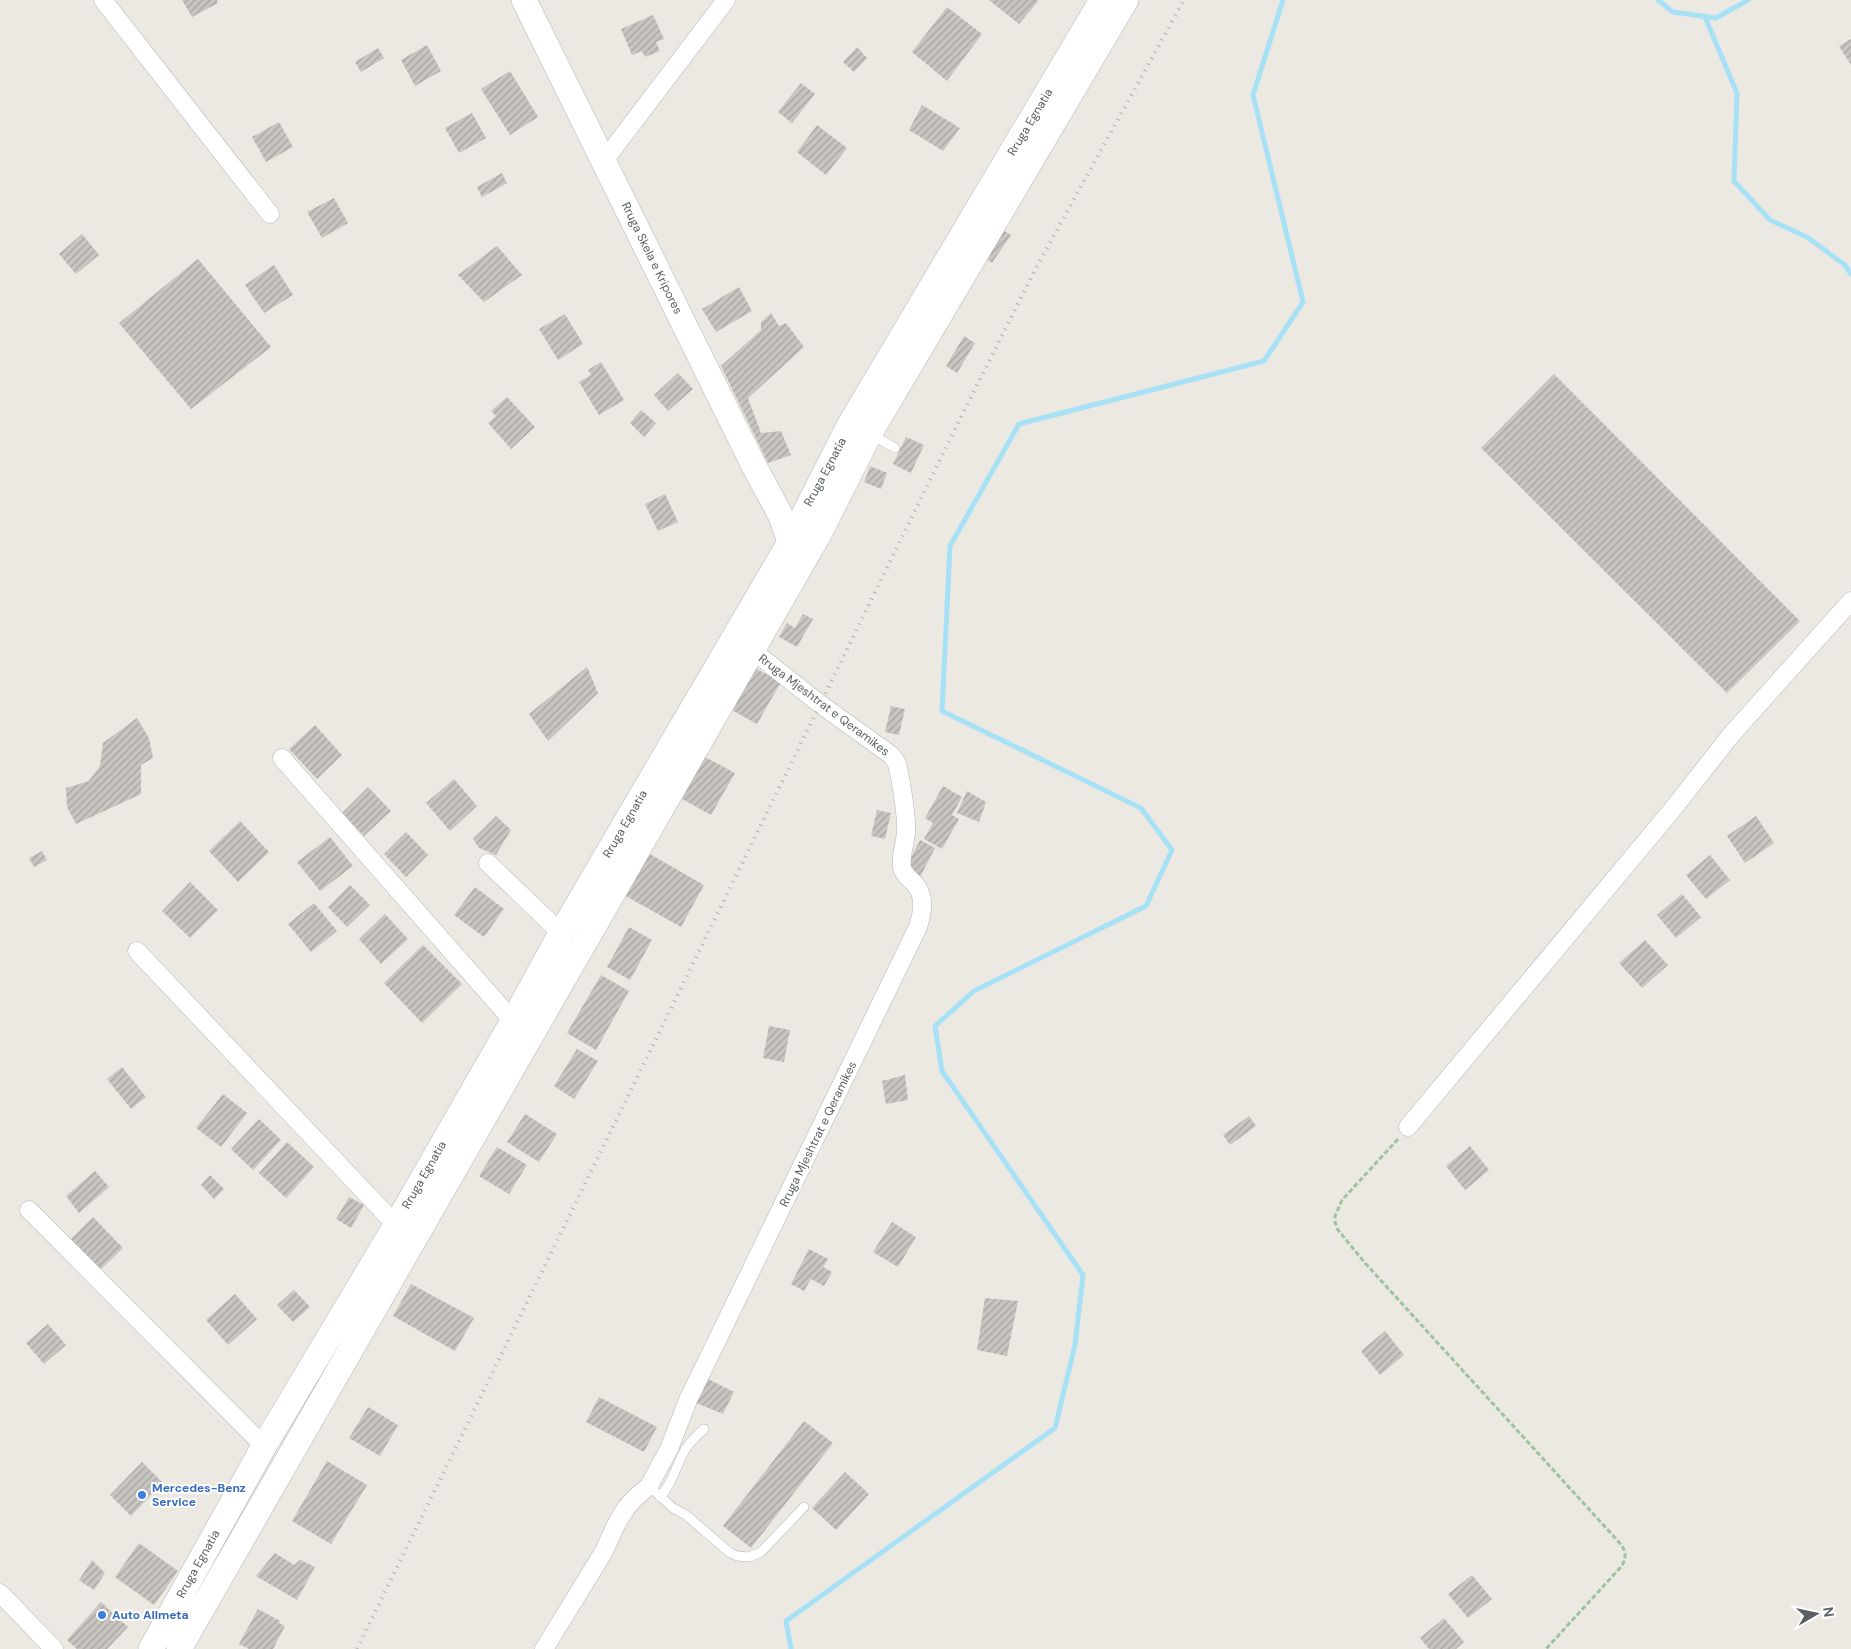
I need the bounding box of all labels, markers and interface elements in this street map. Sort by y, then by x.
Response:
street label: Rruga Egnatia [1004,85,1056,159]
street label: Rruga Skela e Kripores [618,199,686,317]
street label: Rruga Egnatia [800,435,850,509]
street label: Rruga Mjeshtrat e Qeramikes [755,650,893,760]
street label: Rruga Egnatia [599,787,651,861]
street label: Rruga Mjeshtrat e Qeramikes [776,1059,860,1209]
street label: Rruga Egnatia [398,1138,450,1212]
place label: Mercedes-Benz Service [152,1480,246,1510]
marker: Mercedes-Benz Service [136,1489,148,1501]
street label: Rruga Egnatia [173,1527,223,1601]
north arrow [1791,1589,1841,1639]
text: N [1819,1606,1839,1618]
place label: Auto Allmeta [112,1607,189,1623]
marker: Auto Allmeta [96,1609,108,1621]

